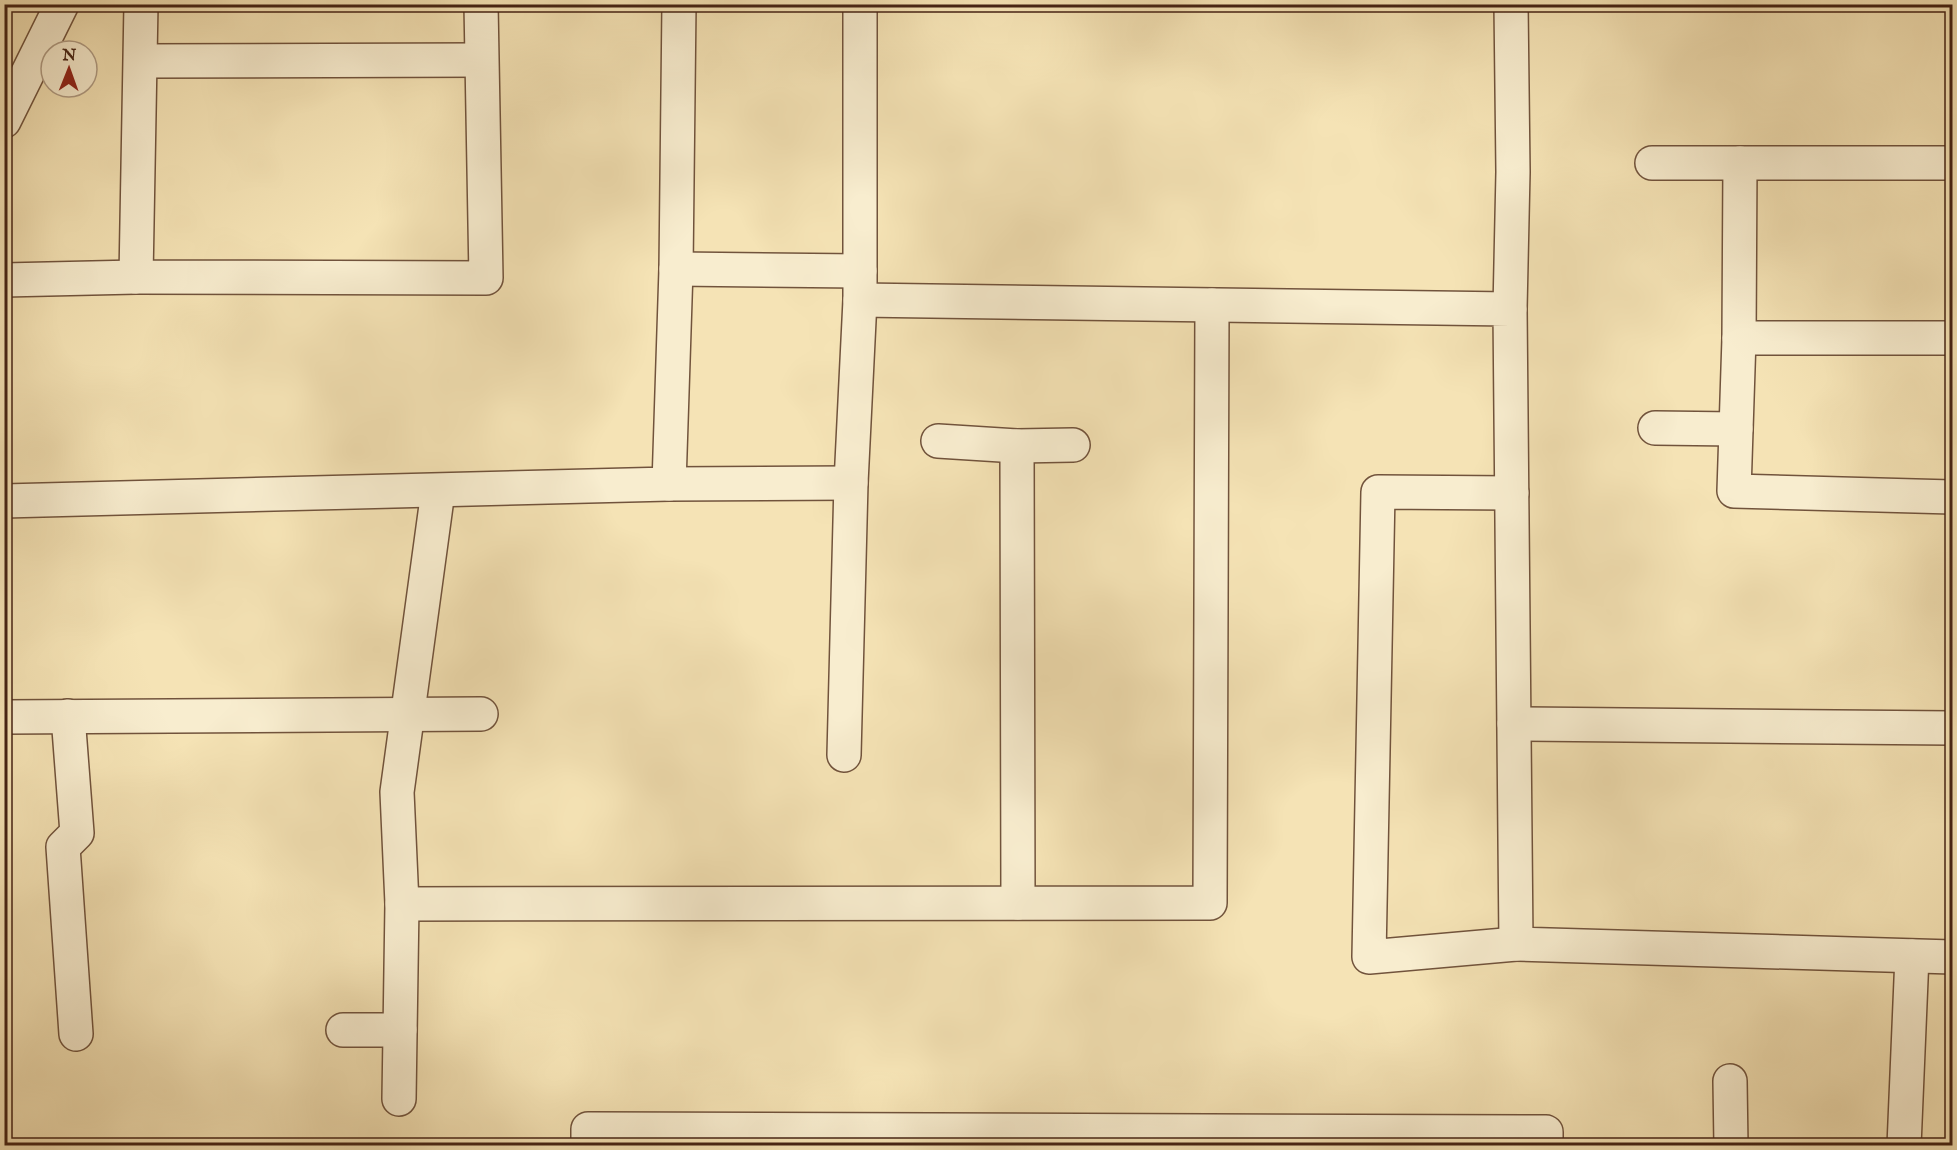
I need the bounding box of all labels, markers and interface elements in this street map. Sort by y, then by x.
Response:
north arrow [39,39,99,99]
text: N [61,46,76,66]

